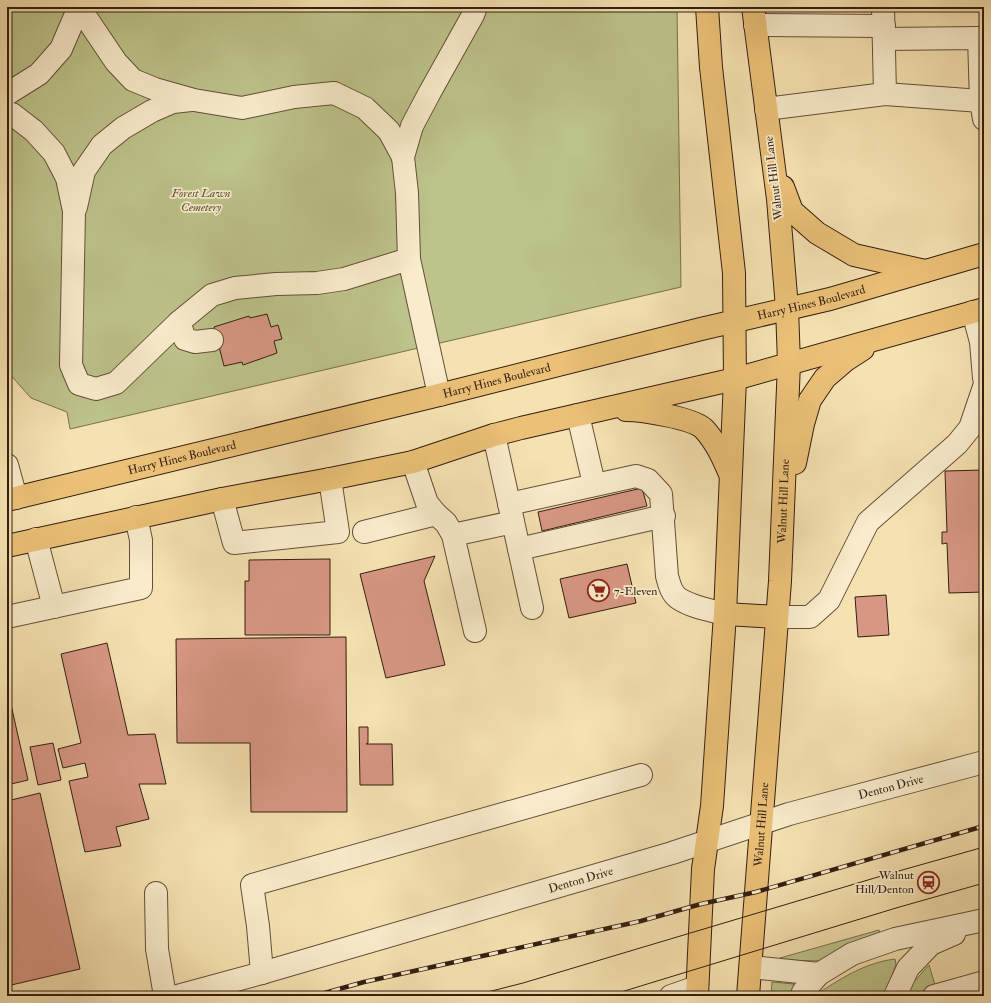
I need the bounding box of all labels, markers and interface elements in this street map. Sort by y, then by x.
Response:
street label: Walnut Hill Lane [761,135,787,222]
park label: Forest Lawn Cemetery [170,186,231,215]
street label: Harry Hines Boulevard [756,282,867,323]
street label: Harry Hines Boulevard [441,360,552,401]
street label: Harry Hines Boulevard [126,437,238,478]
street label: Walnut Hill Lane [774,459,793,545]
supermarket icon: 7-Eleven [585,578,611,604]
place label: 7-Eleven [614,584,658,599]
street label: Denton Drive [857,771,925,803]
street label: Walnut Hill Lane [750,782,772,868]
street label: Denton Drive [546,863,615,896]
place label: Walnut Hill/Denton [855,868,914,897]
station icon: Walnut Hill/Denton [916,869,942,895]

